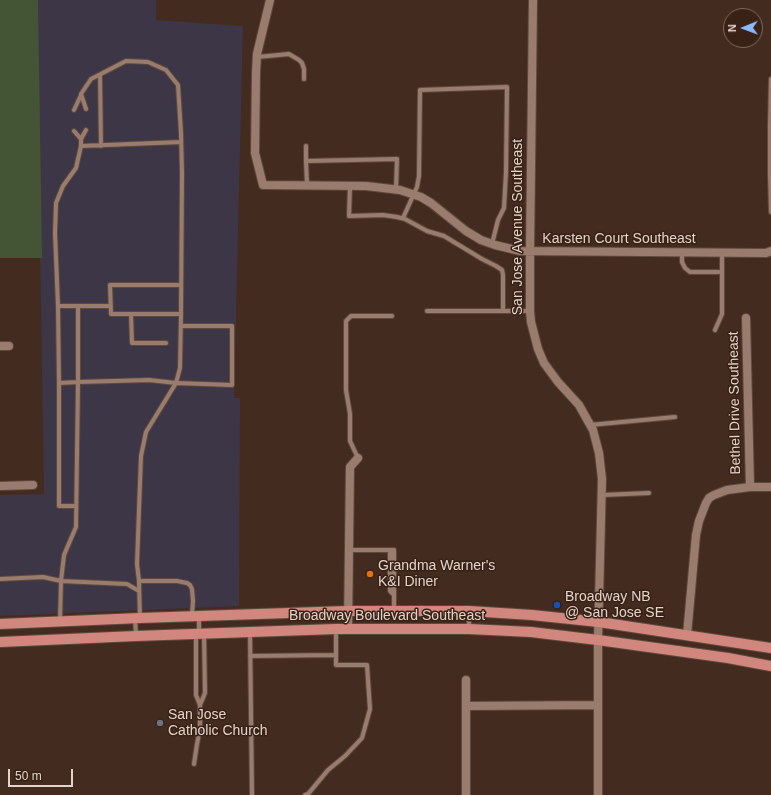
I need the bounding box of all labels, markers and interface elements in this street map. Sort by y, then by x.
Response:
north arrow [723,8,763,48]
text: N [726,24,738,32]
street label: San Jose Avenue Southeast [510,139,526,315]
street label: Karsten Court Southeast [542,231,696,247]
street label: Bethel Drive Southeast [725,331,745,475]
place label: Grandma Warner's K&I Diner [378,558,495,590]
marker: Grandma Warner's K&I Diner [365,569,375,579]
place label: Broadway NB @ San Jose SE [565,589,664,622]
marker: Broadway NB @ San Jose SE [552,600,562,610]
street label: Broadway Boulevard Southeast [289,608,485,624]
place label: San Jose Catholic Church [168,707,268,740]
marker: San Jose Catholic Church [155,718,165,728]
scale bar [10,761,75,787]
text: 50 m [15,769,42,783]

